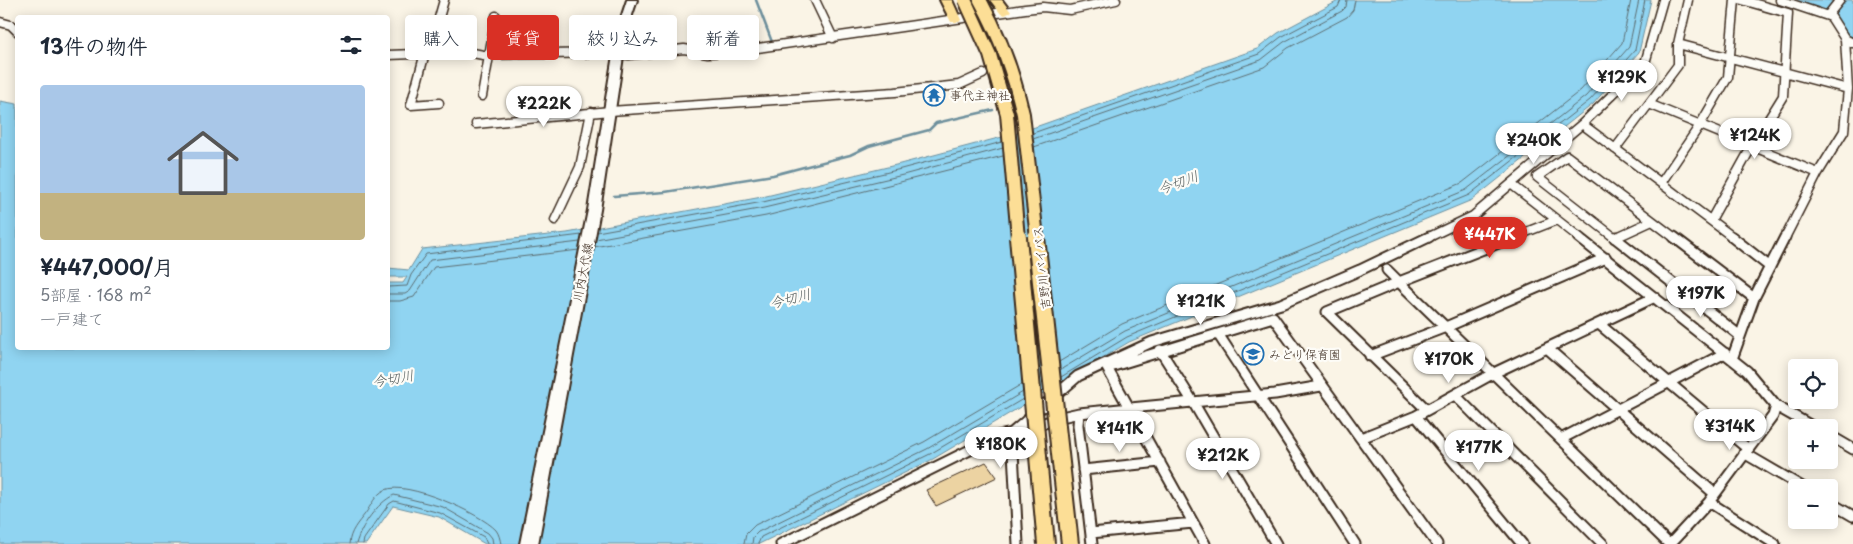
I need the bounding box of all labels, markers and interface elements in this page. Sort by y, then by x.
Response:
chip: 購入 [405,15,477,60]
chip: 賃貸 [487,15,559,60]
chip: 絞り込み [569,15,677,60]
chip: 新着 [687,15,759,60]
text: 13件の物件 [40,29,148,61]
icon: filters [337,31,365,59]
pin: ¥129K [1587,59,1657,102]
text: ¥129K [1597,64,1647,88]
temple icon: 事代主神社 [922,83,946,107]
pin: ¥222K [509,86,579,128]
place label: 事代主神社 [950,86,1010,104]
text: ¥222K [517,90,571,114]
icon: home [158,118,248,208]
pin: ¥124K [1720,118,1790,160]
pin: ¥240K [1499,122,1569,165]
text: ¥124K [1730,122,1780,146]
text: ¥240K [1506,127,1562,151]
water label: 今切川 [1155,165,1201,199]
pin: ¥447K [1455,216,1525,259]
text: ¥447K [1464,221,1516,245]
street label: 吉野川バイパス [1028,225,1054,311]
street label: 川内大代線 [567,241,597,303]
text: ¥447,000/月 [40,250,174,282]
pin: ¥197K [1666,276,1736,318]
text: ¥197K [1677,280,1725,304]
text: 5部屋 · 168 m² [40,282,152,306]
water label: 今切川 [767,283,813,313]
pin: ¥121K [1166,284,1236,326]
text: ¥121K [1177,288,1225,312]
text: 一戸建て [40,306,104,330]
school or university icon: みどり保育園 [1241,342,1265,366]
pin: ¥170K [1414,342,1484,384]
place label: みどり保育園 [1269,345,1341,363]
text: ¥170K [1424,346,1474,370]
map controls [1788,359,1838,529]
button: locate [1788,359,1838,409]
water label: 今切川 [370,364,416,392]
pin: ¥314K [1695,408,1765,451]
pin: ¥141K [1085,410,1155,453]
text: ¥314K [1705,413,1755,437]
text: ¥141K [1097,415,1143,439]
button: + [1788,419,1838,469]
pin: ¥180K [966,426,1036,469]
pin: ¥177K [1444,430,1514,472]
text: ¥180K [976,431,1026,455]
text: ¥177K [1455,434,1503,458]
pin: ¥212K [1188,438,1258,480]
text: ¥212K [1197,442,1249,466]
button: − [1788,479,1838,529]

